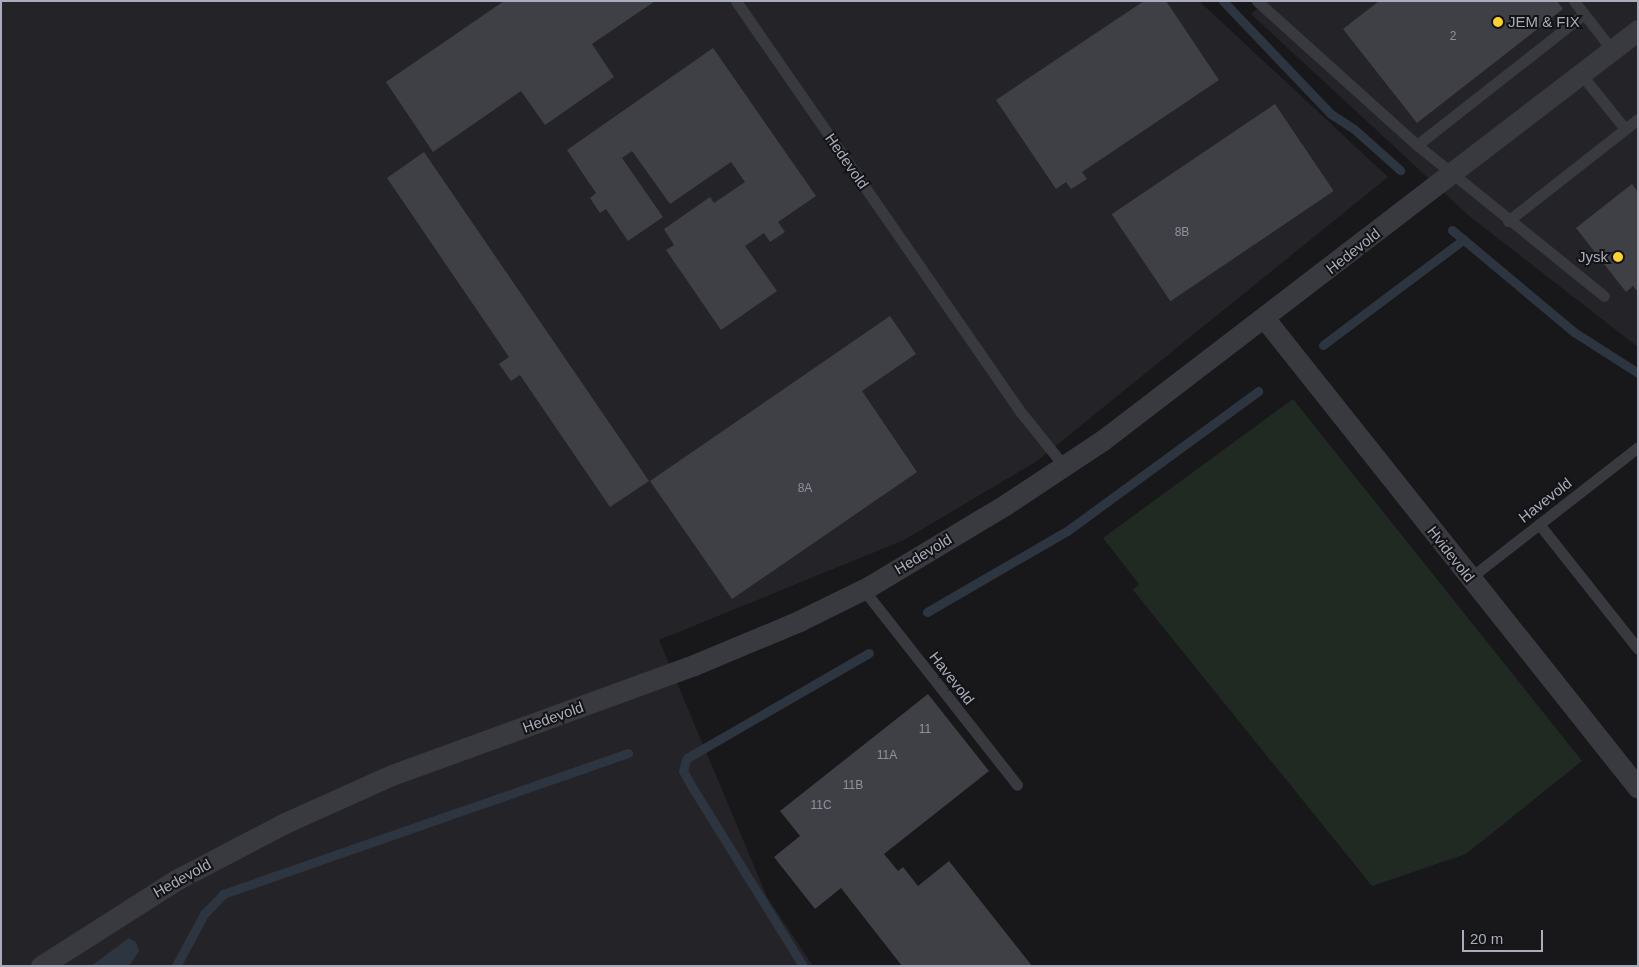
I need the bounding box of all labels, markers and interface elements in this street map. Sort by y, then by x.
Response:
place label: JEM & FIX [1508,13,1580,31]
marker: JEM & FIX [1492,16,1504,28]
house number: 2 [1450,30,1456,44]
street label: Hedevold [821,130,873,192]
street label: Hedevold [1322,224,1384,278]
house number: 8B [1175,226,1189,240]
place label: Jysk [1578,248,1608,266]
marker: Jysk [1612,251,1624,263]
street label: Havevold [1515,474,1575,526]
house number: 8A [798,482,812,496]
street label: Hvidevold [1424,523,1478,585]
street label: Hedevold [891,530,955,578]
street label: Havevold [926,648,978,708]
street label: Hedevold [520,698,586,736]
house number: 11 [919,723,931,737]
house number: 11A [877,749,897,763]
house number: 11B [843,779,863,793]
house number: 11C [810,799,832,813]
street label: Hedevold [150,855,214,901]
scale bar [1464,920,1545,952]
text: 20 m [1470,930,1503,947]

